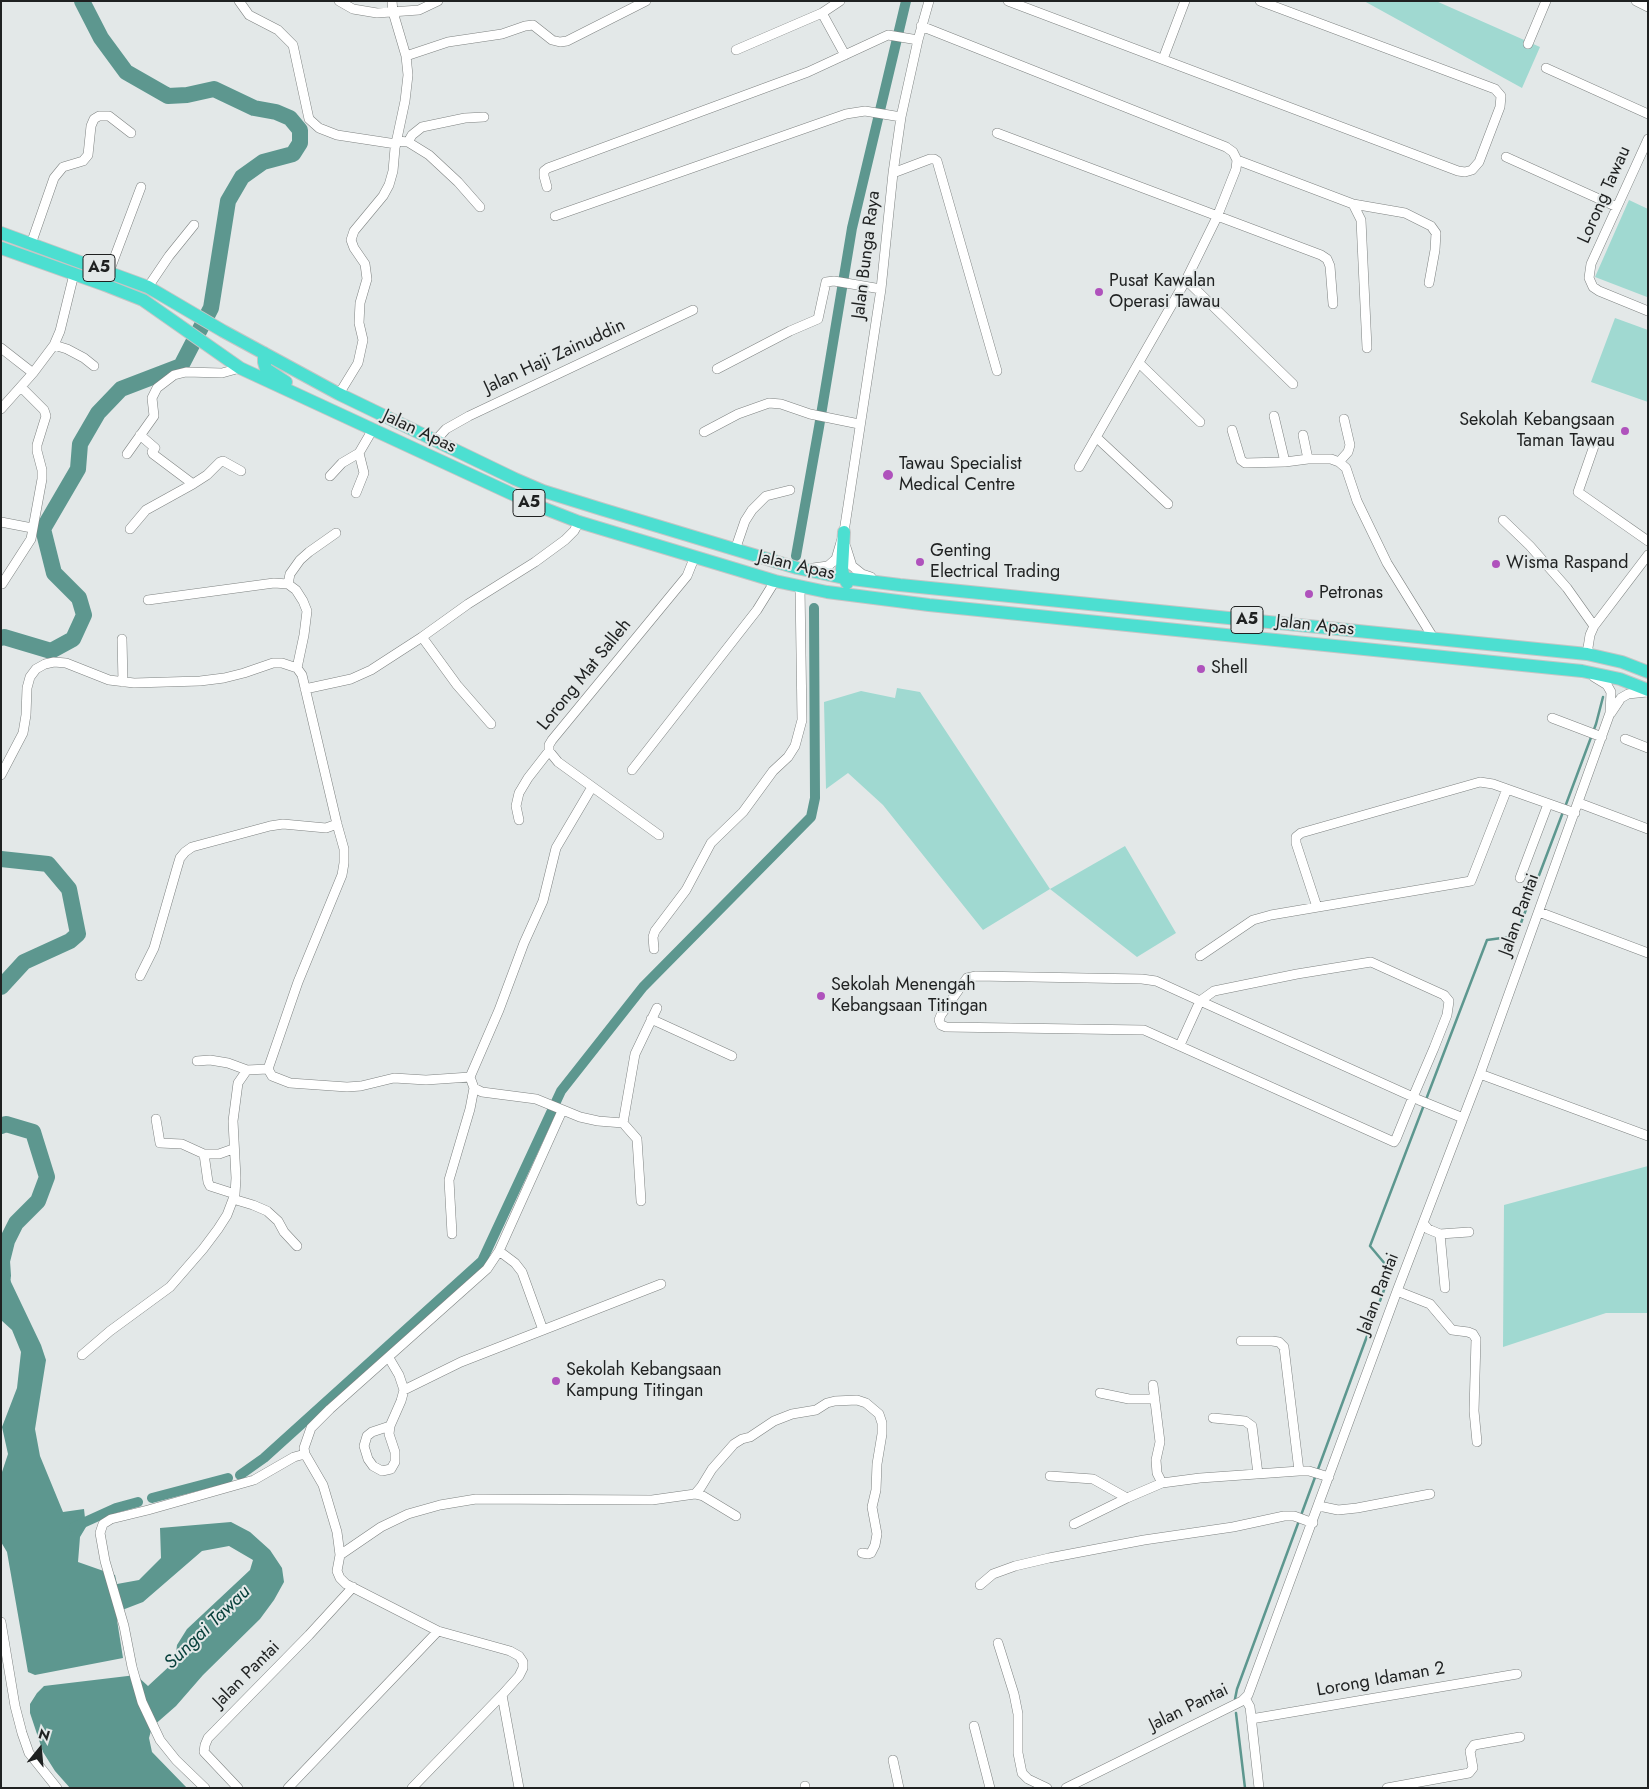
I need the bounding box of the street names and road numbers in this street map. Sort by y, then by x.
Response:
street label: Lorong Tawau [1574,143,1636,247]
street label: Jalan Bunga Raya [848,190,886,320]
road number: A5 [83,254,115,282]
street label: Jalan Haji Zainuddin [481,315,629,399]
street label: Jalan Apas [379,406,459,458]
road number: A5 [513,489,545,516]
street label: Jalan Apas [755,547,837,585]
road number: A5 [1231,606,1263,634]
street label: Jalan Apas [1275,611,1355,641]
street label: Lorong Mat Salleh [533,615,637,735]
street label: Jalan Pantai [1495,871,1545,959]
street label: Jalan Pantai [1354,1250,1404,1338]
street label: Jalan Pantai [209,1637,285,1713]
street label: Lorong Idaman 2 [1315,1658,1447,1702]
street label: Jalan Pantai [1146,1680,1232,1736]

